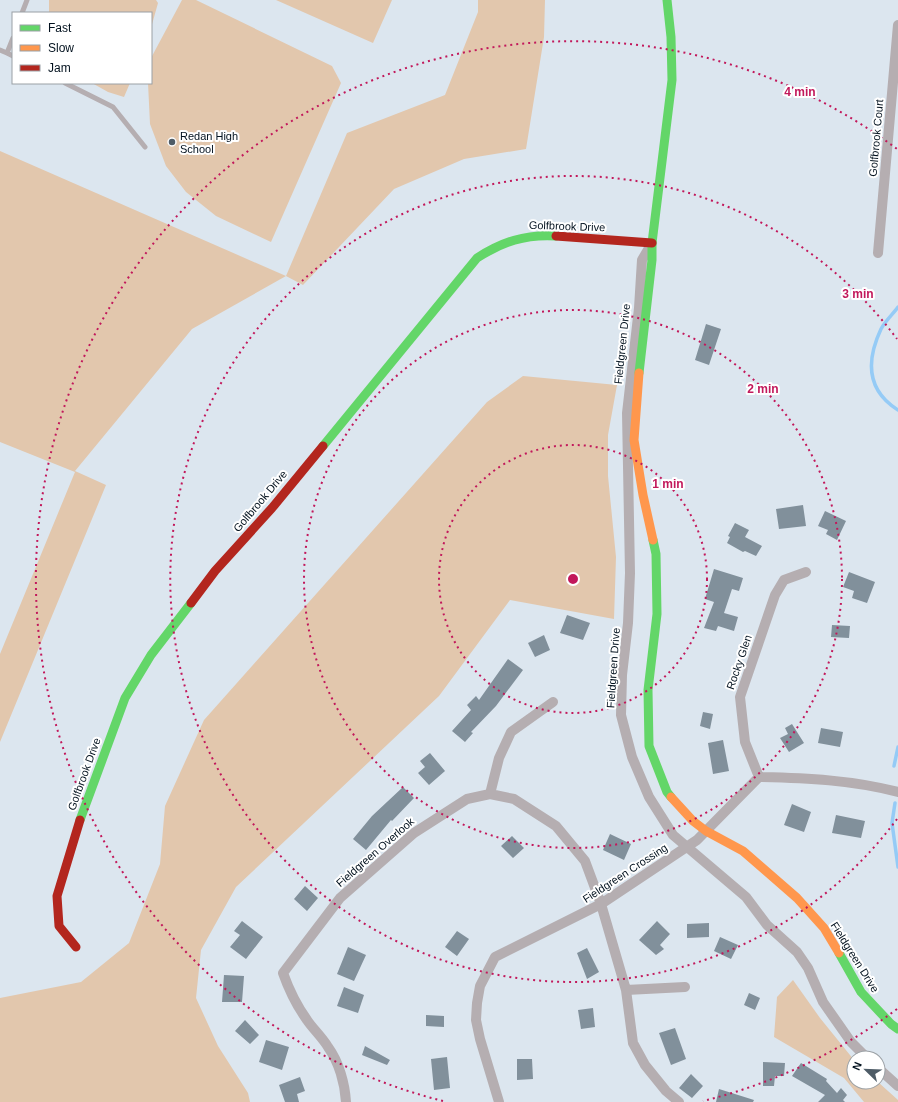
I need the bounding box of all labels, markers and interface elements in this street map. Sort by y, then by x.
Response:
legend [12,12,152,84]
text: Fast [48,21,72,35]
text: Slow [48,41,74,55]
text: Jam [48,61,71,75]
text: 4 min [784,85,816,99]
street label: Golfbrook Court [867,99,885,177]
place label: Redan High School [180,130,238,155]
marker: Redan High School [167,137,177,147]
street label: Golfbrook Drive [529,219,605,233]
text: 3 min [842,287,874,301]
street label: Fieldgreen Drive [612,303,632,385]
text: 2 min [747,382,779,396]
street label: Golfbrook Drive [231,468,289,534]
text: 1 min [652,477,684,491]
centre of rings [566,572,580,586]
street label: Fieldgreen Drive [604,627,622,709]
street label: Rocky Glen [724,633,754,691]
street label: Golfbrook Drive [65,736,103,812]
street label: Fieldgreen Overlook [334,815,417,889]
street label: Fieldgreen Crossing [580,841,670,905]
street label: Fieldgreen Drive [829,920,881,994]
north arrow [846,1050,886,1090]
text: N [850,1060,864,1072]

